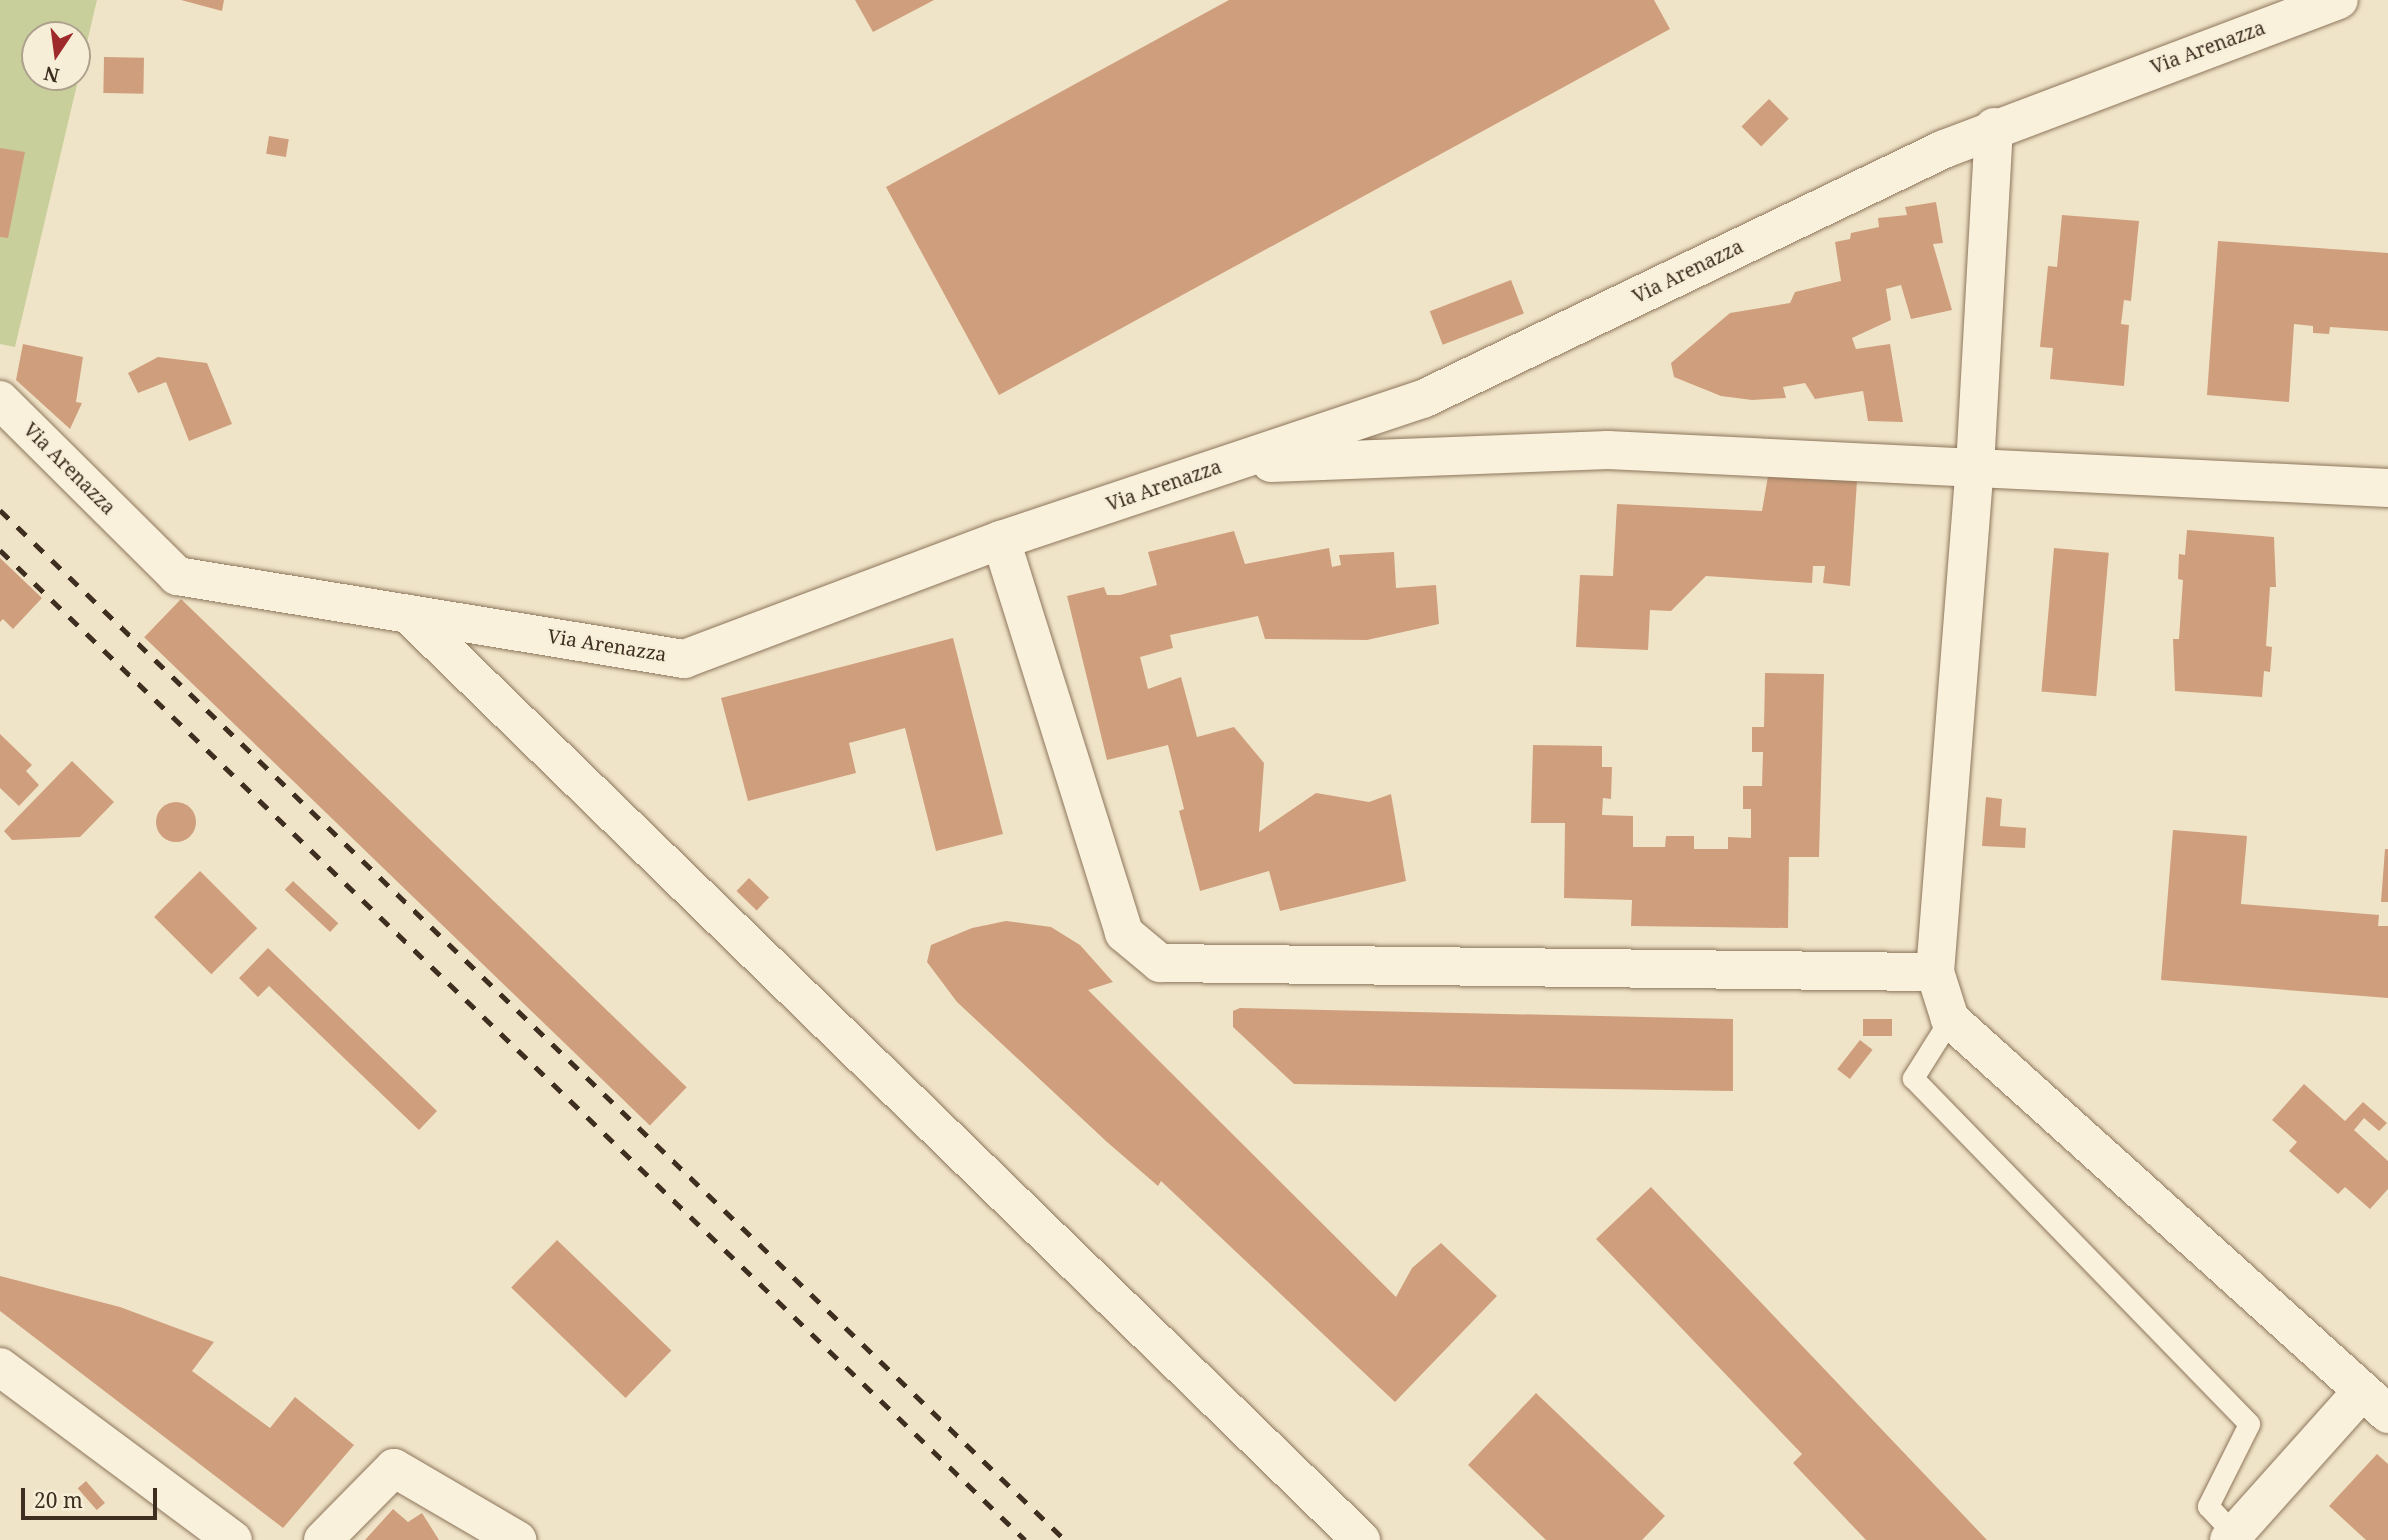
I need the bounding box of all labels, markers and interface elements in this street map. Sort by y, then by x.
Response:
street label: Via Arenazza [2148,17,2268,79]
north arrow [21,21,91,91]
text: N [42,60,62,89]
street label: Via Arenazza [1629,235,1747,309]
street label: Via Arenazza [18,418,120,520]
street label: Via Arenazza [1104,456,1224,516]
street label: Via Arenazza [546,625,668,667]
scale bar [24,1474,161,1518]
text: 20 m [34,1486,83,1514]

